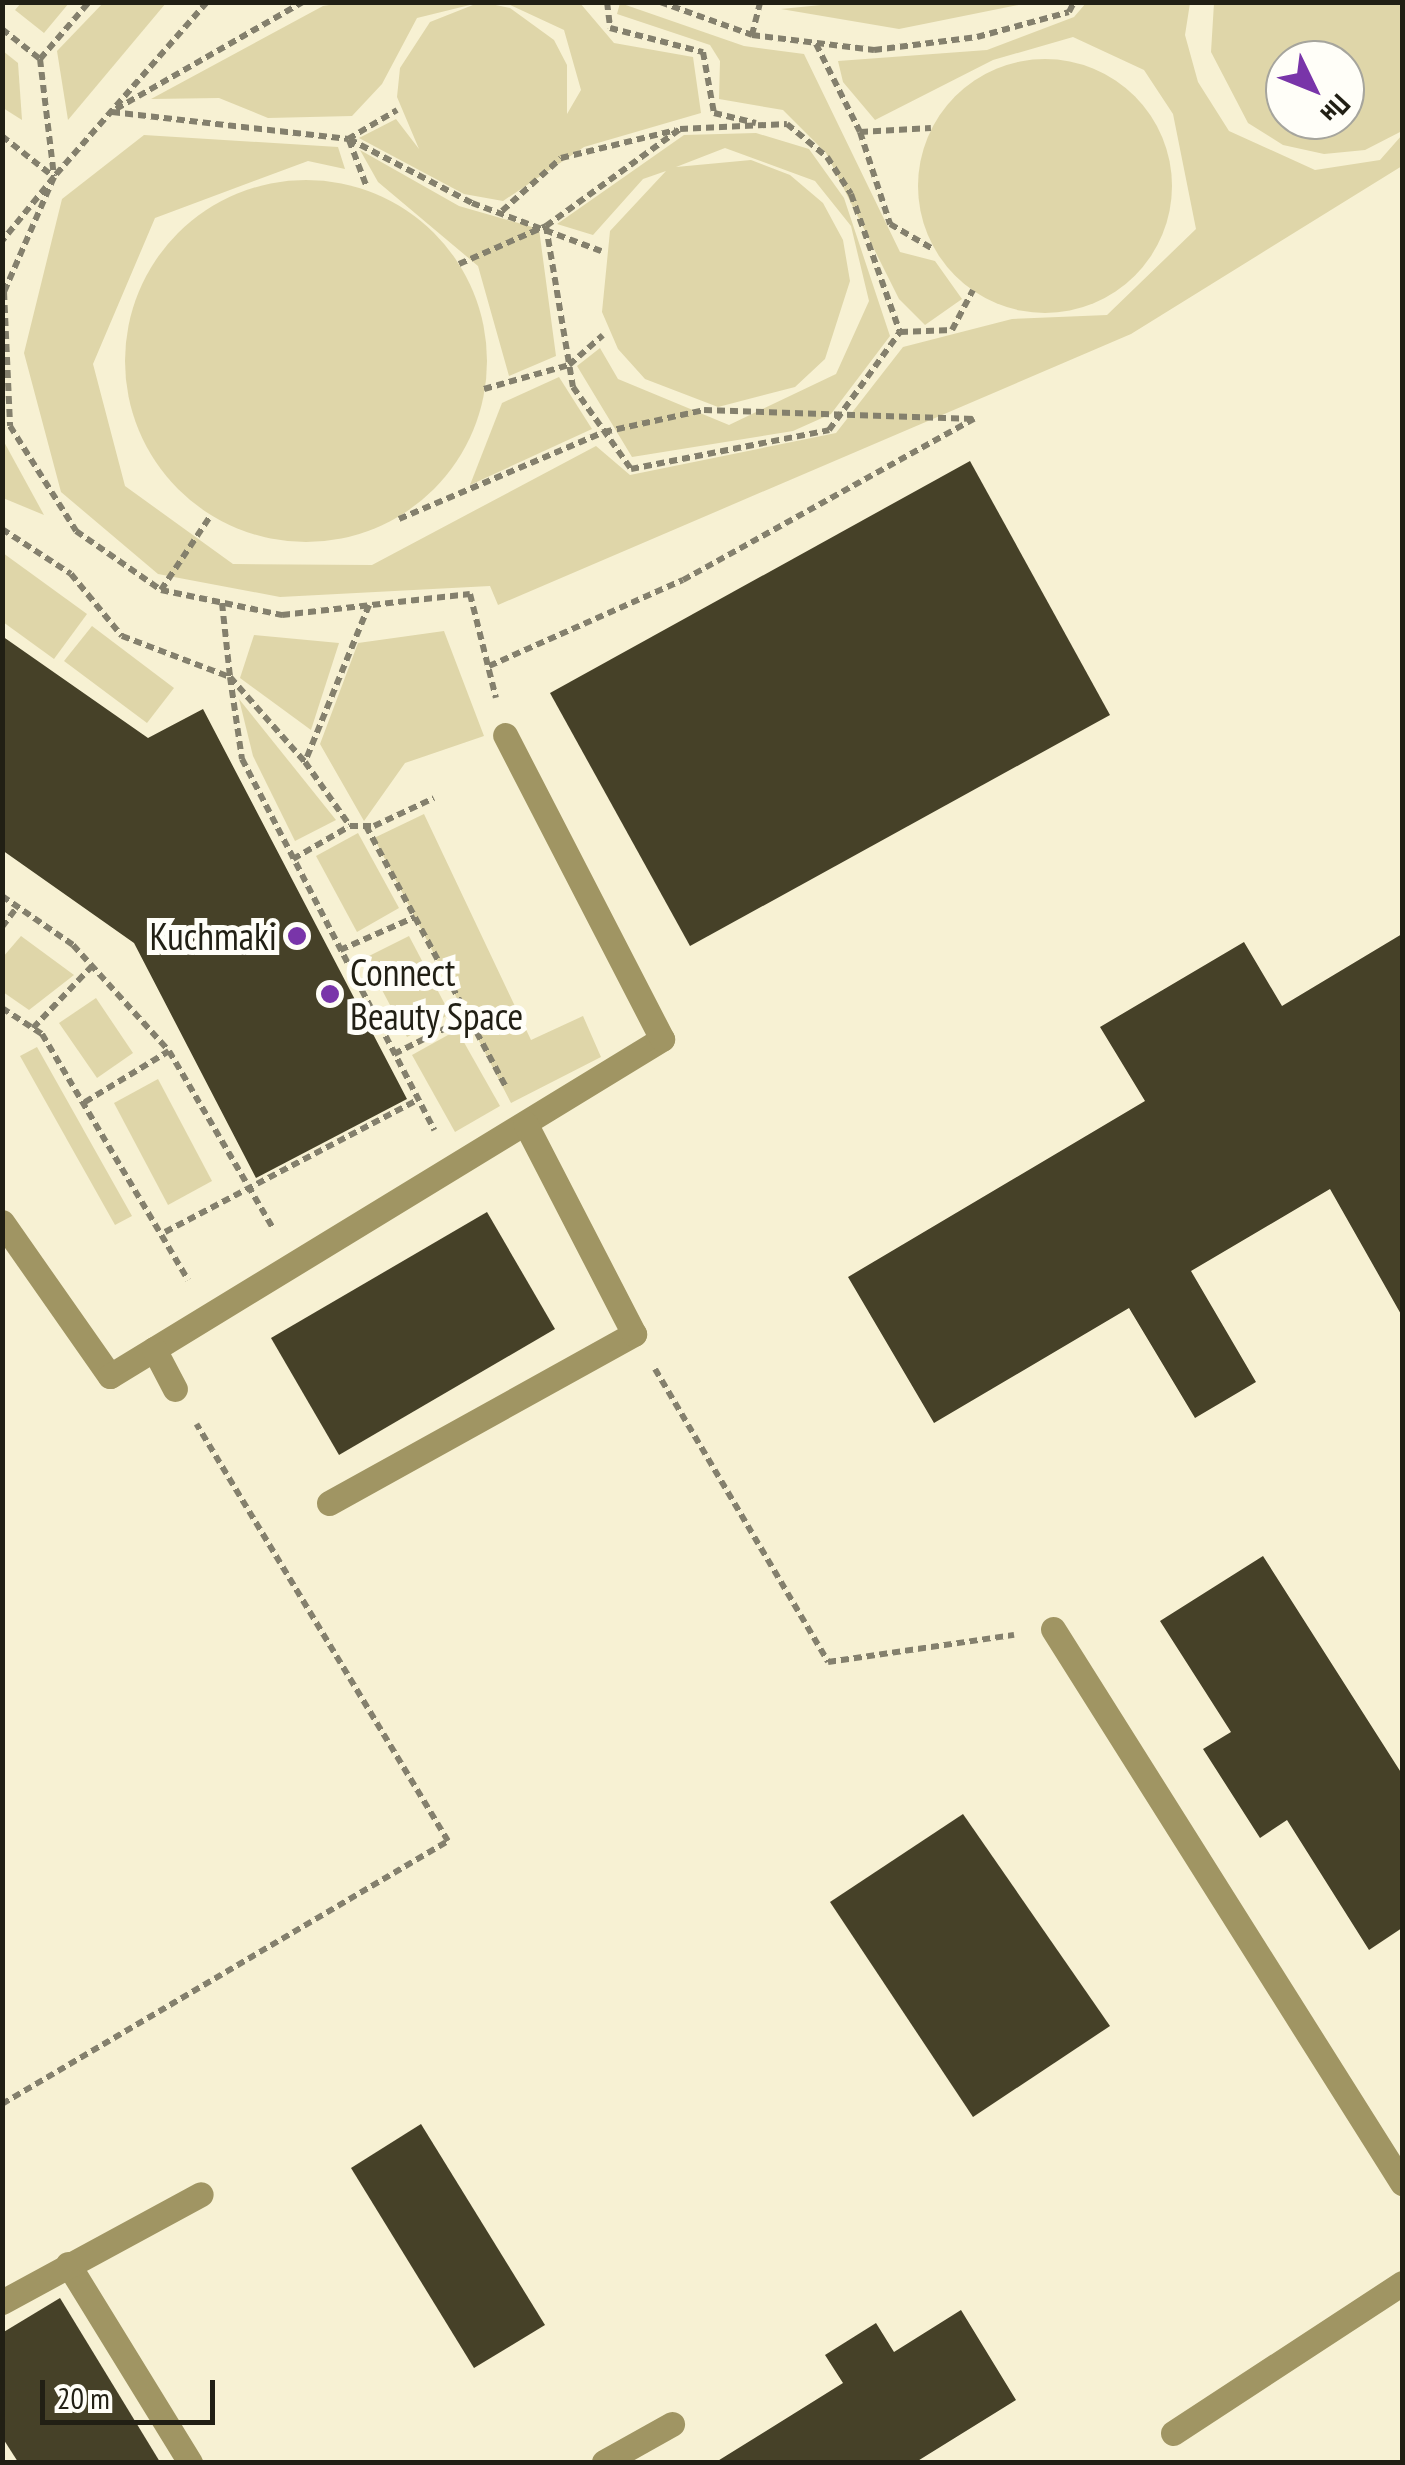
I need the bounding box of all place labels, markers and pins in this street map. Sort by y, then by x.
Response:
place label: Kuchmaki [149,913,277,959]
marker: Kuchmaki [286,925,308,947]
place label: Connect Beauty Space [350,949,524,1038]
marker: Connect Beauty Space [319,983,341,1005]

